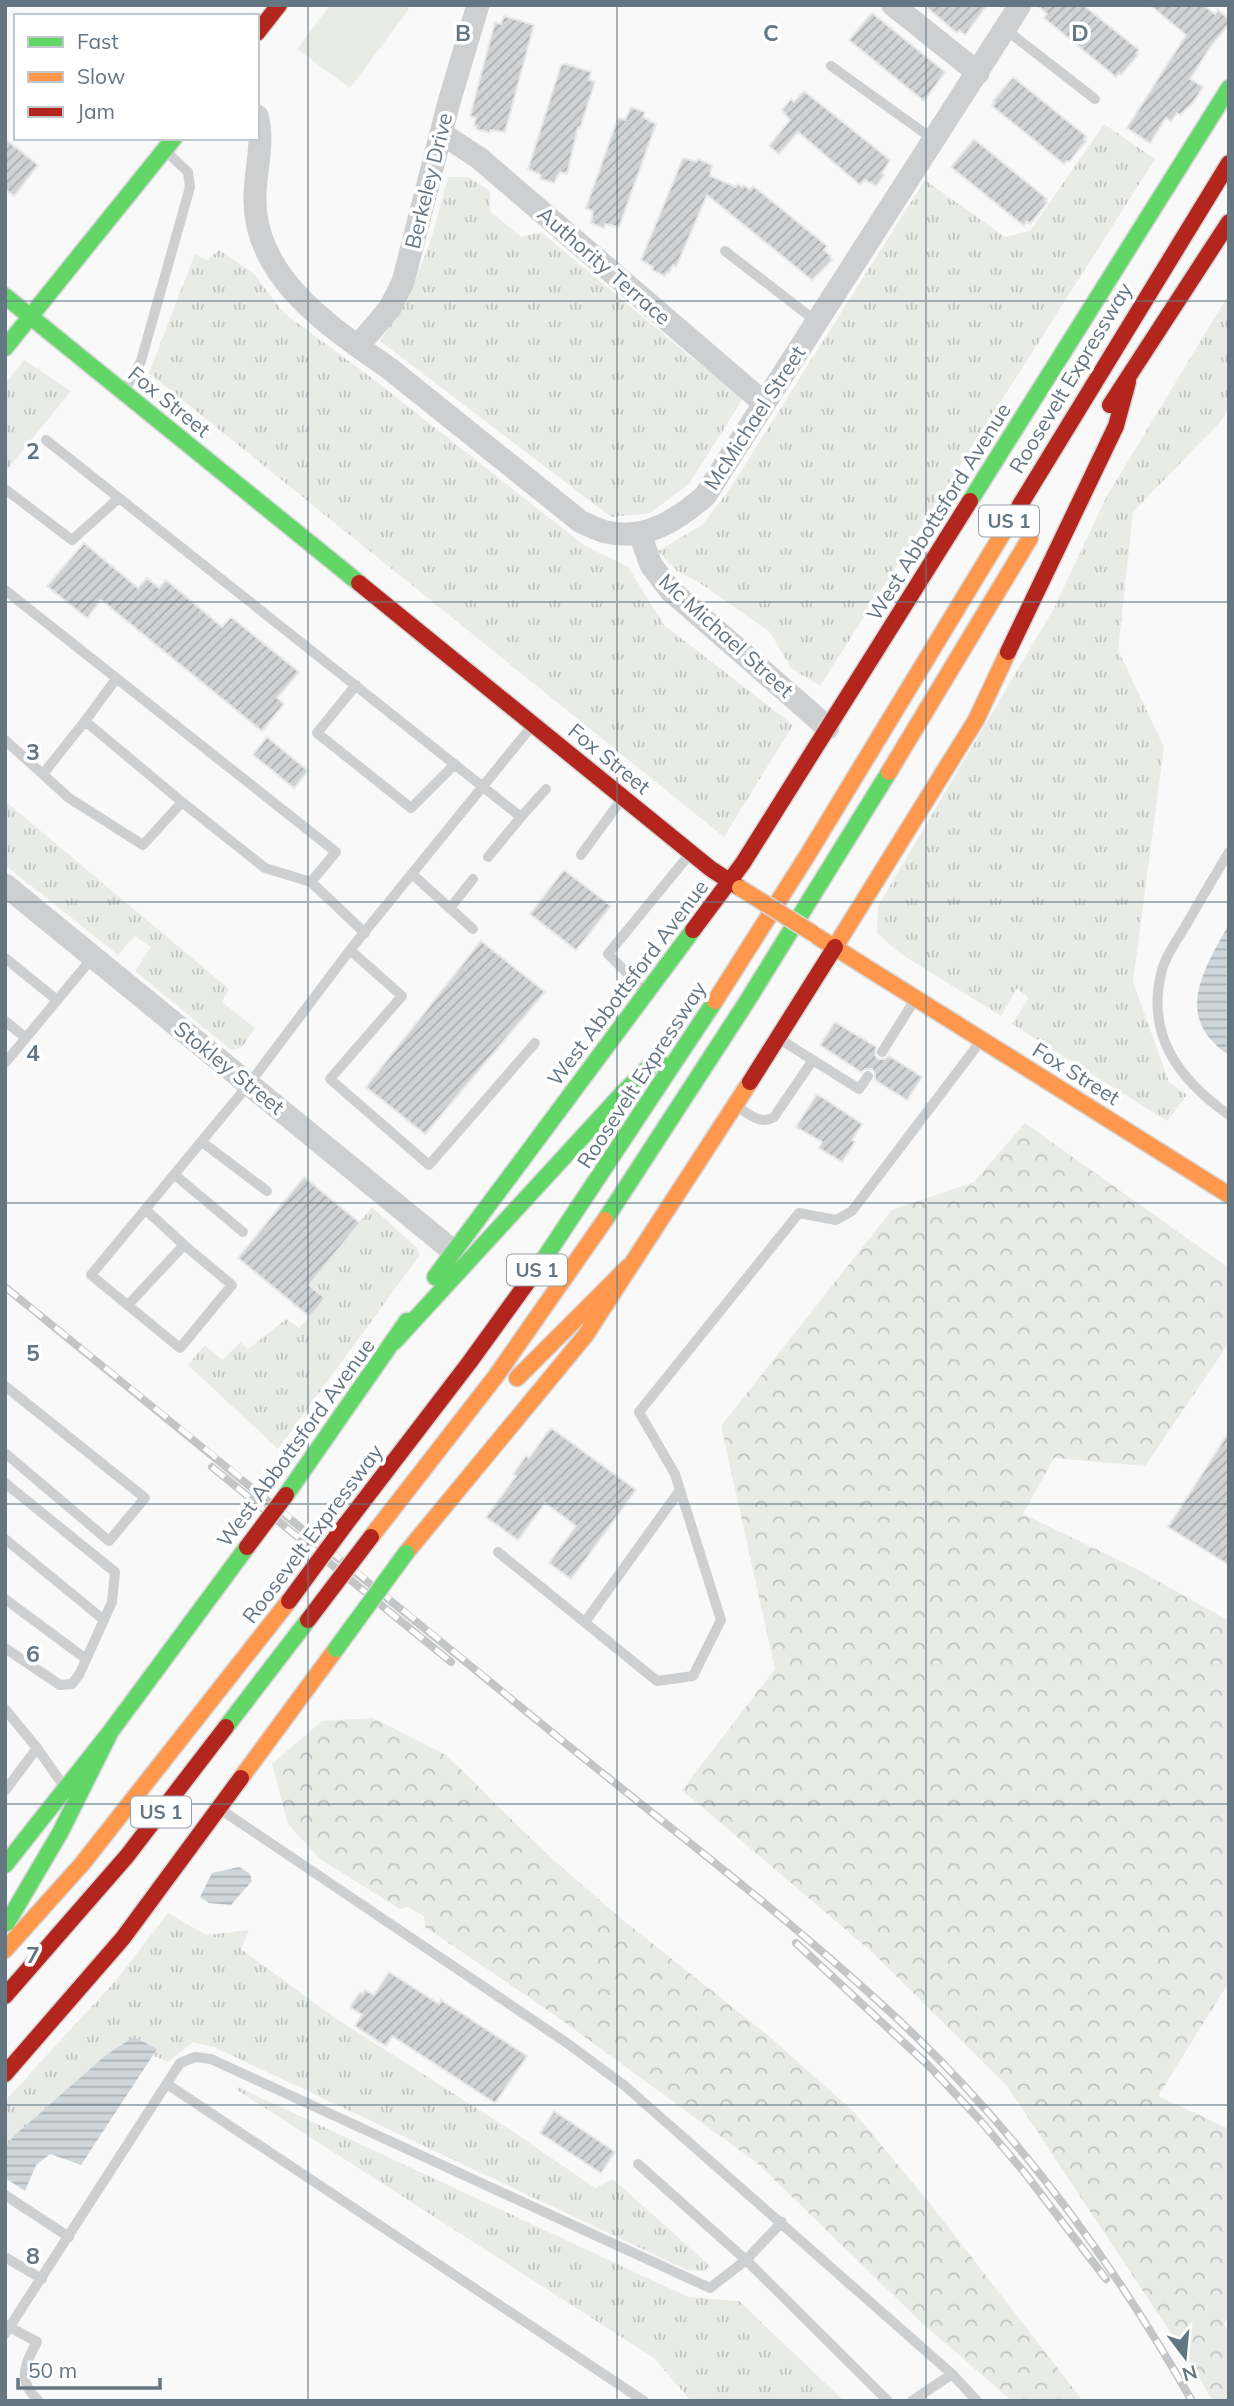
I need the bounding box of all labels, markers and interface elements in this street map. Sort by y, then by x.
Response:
legend [14,14,259,140]
text: B [455,18,471,47]
text: C [763,18,779,47]
text: D [1071,18,1089,47]
text: Fast [77,28,119,54]
text: Slow [77,63,125,89]
text: Jam [77,98,115,124]
street label: Berkeley Drive [399,110,457,251]
street label: Authority Terrace [533,200,677,330]
street label: Roosevelt Expressway [1003,278,1137,477]
street label: McMichael Street [698,340,810,494]
street label: Fox Street [123,360,216,442]
street label: West Abbottsford Avenue [860,398,1016,625]
text: 2 [26,436,40,465]
road number: US 1 [979,506,1039,536]
street label: Mc Michael Street [654,568,799,703]
street label: Fox Street [563,717,656,799]
text: 3 [26,737,40,766]
street label: West Abbottsford Avenue [541,874,713,1091]
street label: Roosevelt Expressway [571,976,711,1173]
street label: Stokley Street [169,1015,290,1120]
street label: Fox Street [1028,1036,1125,1110]
text: 4 [26,1038,40,1067]
road number: US 1 [507,1254,567,1286]
street label: West Abbottsford Avenue [211,1333,380,1552]
text: 5 [26,1338,40,1367]
street label: Roosevelt Expressway [236,1439,388,1628]
text: 6 [26,1639,40,1668]
road number: US 1 [131,1796,191,1828]
text: 7 [26,1940,40,1969]
text: 8 [26,2241,40,2270]
north arrow [1150,2322,1220,2392]
scale bar [18,2346,159,2390]
text: 50 m [28,2357,77,2383]
text: N [1179,2360,1200,2387]

